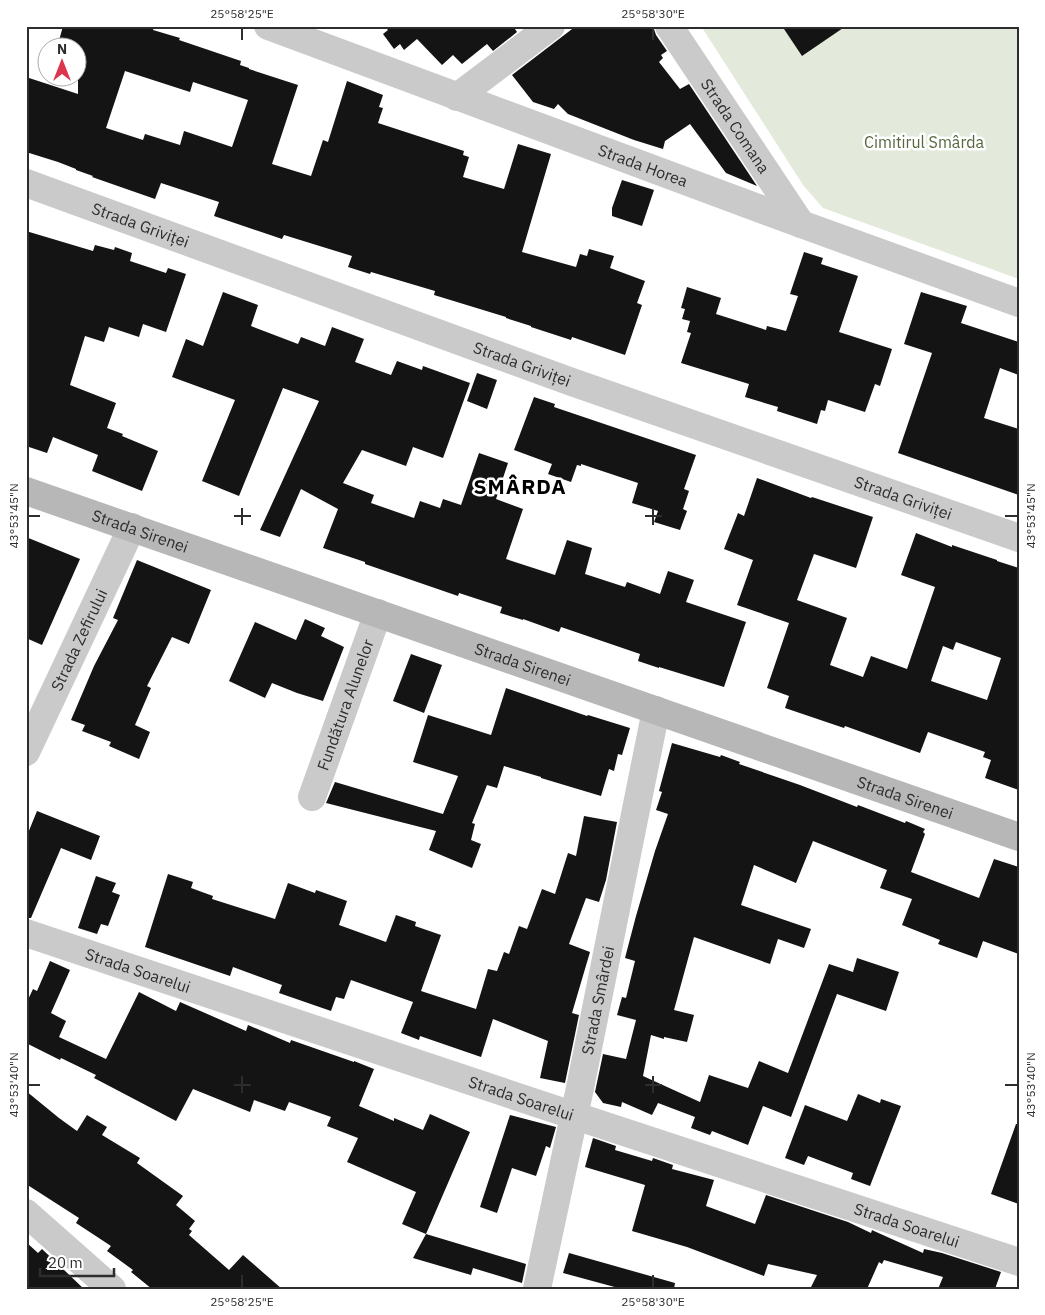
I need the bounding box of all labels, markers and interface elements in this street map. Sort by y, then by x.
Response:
text: 25°58'25"E [210,6,274,21]
text: 25°58'30"E [621,6,685,21]
north arrow [38,38,88,88]
text: N [57,40,67,58]
street label: Strada Comana [697,75,775,178]
park label: Cimitirul Smârda [864,132,984,152]
street label: Strada Horea [595,139,691,191]
street label: Strada Griviței [89,198,192,252]
street label: Strada Griviței [471,337,573,391]
street label: Strada Griviței [852,471,955,524]
district label: SMÂRDA [473,472,567,500]
text: 43°53'45"N [6,483,21,549]
text: 43°53'45"N [1023,483,1038,549]
street label: Strada Sirenei [89,505,191,557]
street label: Strada Zefirului [46,586,111,694]
street label: Fundătura Alunelor [312,636,378,773]
street label: Strada Sirenei [472,638,574,690]
street label: Strada Sirenei [854,771,956,823]
street label: Strada Soarelui [83,943,193,997]
street label: Strada Smârdei [577,944,618,1056]
text: 43°53'40"N [6,1052,21,1118]
text: 43°53'40"N [1023,1052,1038,1118]
street label: Strada Soarelui [466,1071,576,1125]
street label: Strada Soarelui [852,1198,962,1252]
scale bar [40,1245,114,1277]
text: 20 m [48,1253,83,1272]
text: 25°58'25"E [210,1294,274,1309]
text: 25°58'30"E [621,1294,685,1309]

